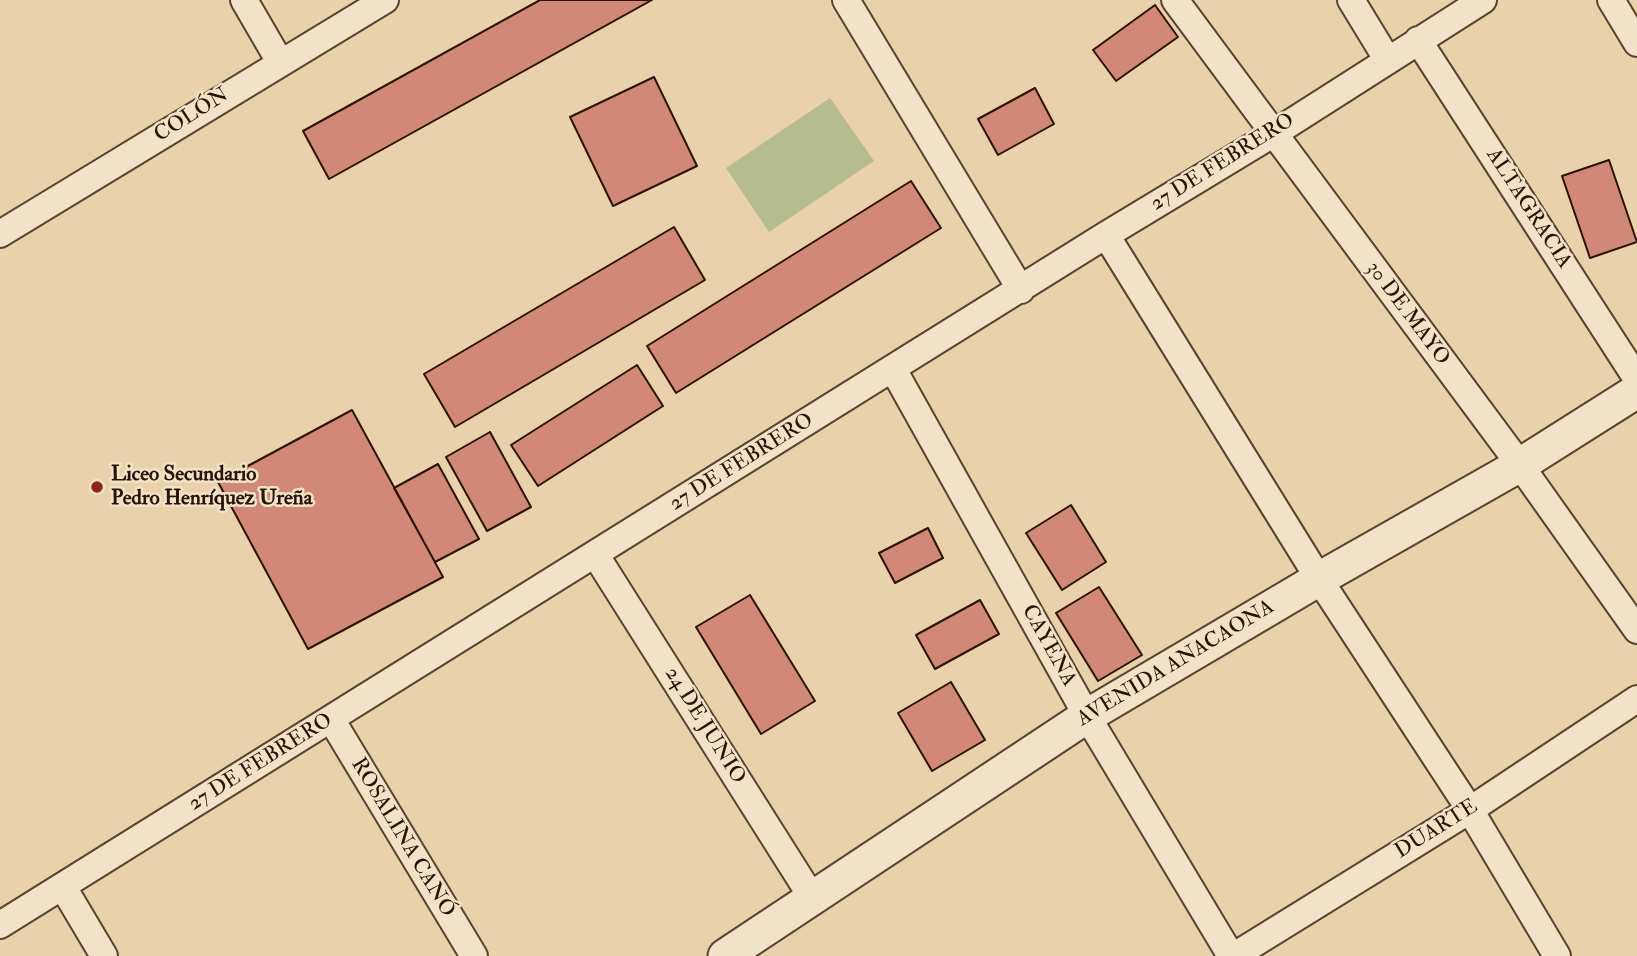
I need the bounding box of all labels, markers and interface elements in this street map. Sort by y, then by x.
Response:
street label: COLÓN [150,83,234,149]
street label: 27 DE FEBRERO [1146,109,1300,217]
street label: ALTAGRACIA [1480,144,1576,274]
street label: 30 DE MAYO [1360,257,1454,371]
street label: 27 DE FEBRERO [665,409,819,517]
place label: Liceo Secundario Pedro Henríquez Ureña [111,462,312,512]
marker: Liceo Secundario Pedro Henríquez Ureña [89,479,105,495]
street label: AVENIDA ANACAONA [1073,595,1279,733]
street label: CAYENA [1015,601,1081,691]
street label: 24 DE JUNIO [658,663,750,789]
street label: 27 DE FEBRERO [184,709,338,817]
street label: ROSALINA CANÓ [345,754,459,922]
street label: DUARTE [1391,795,1483,865]

